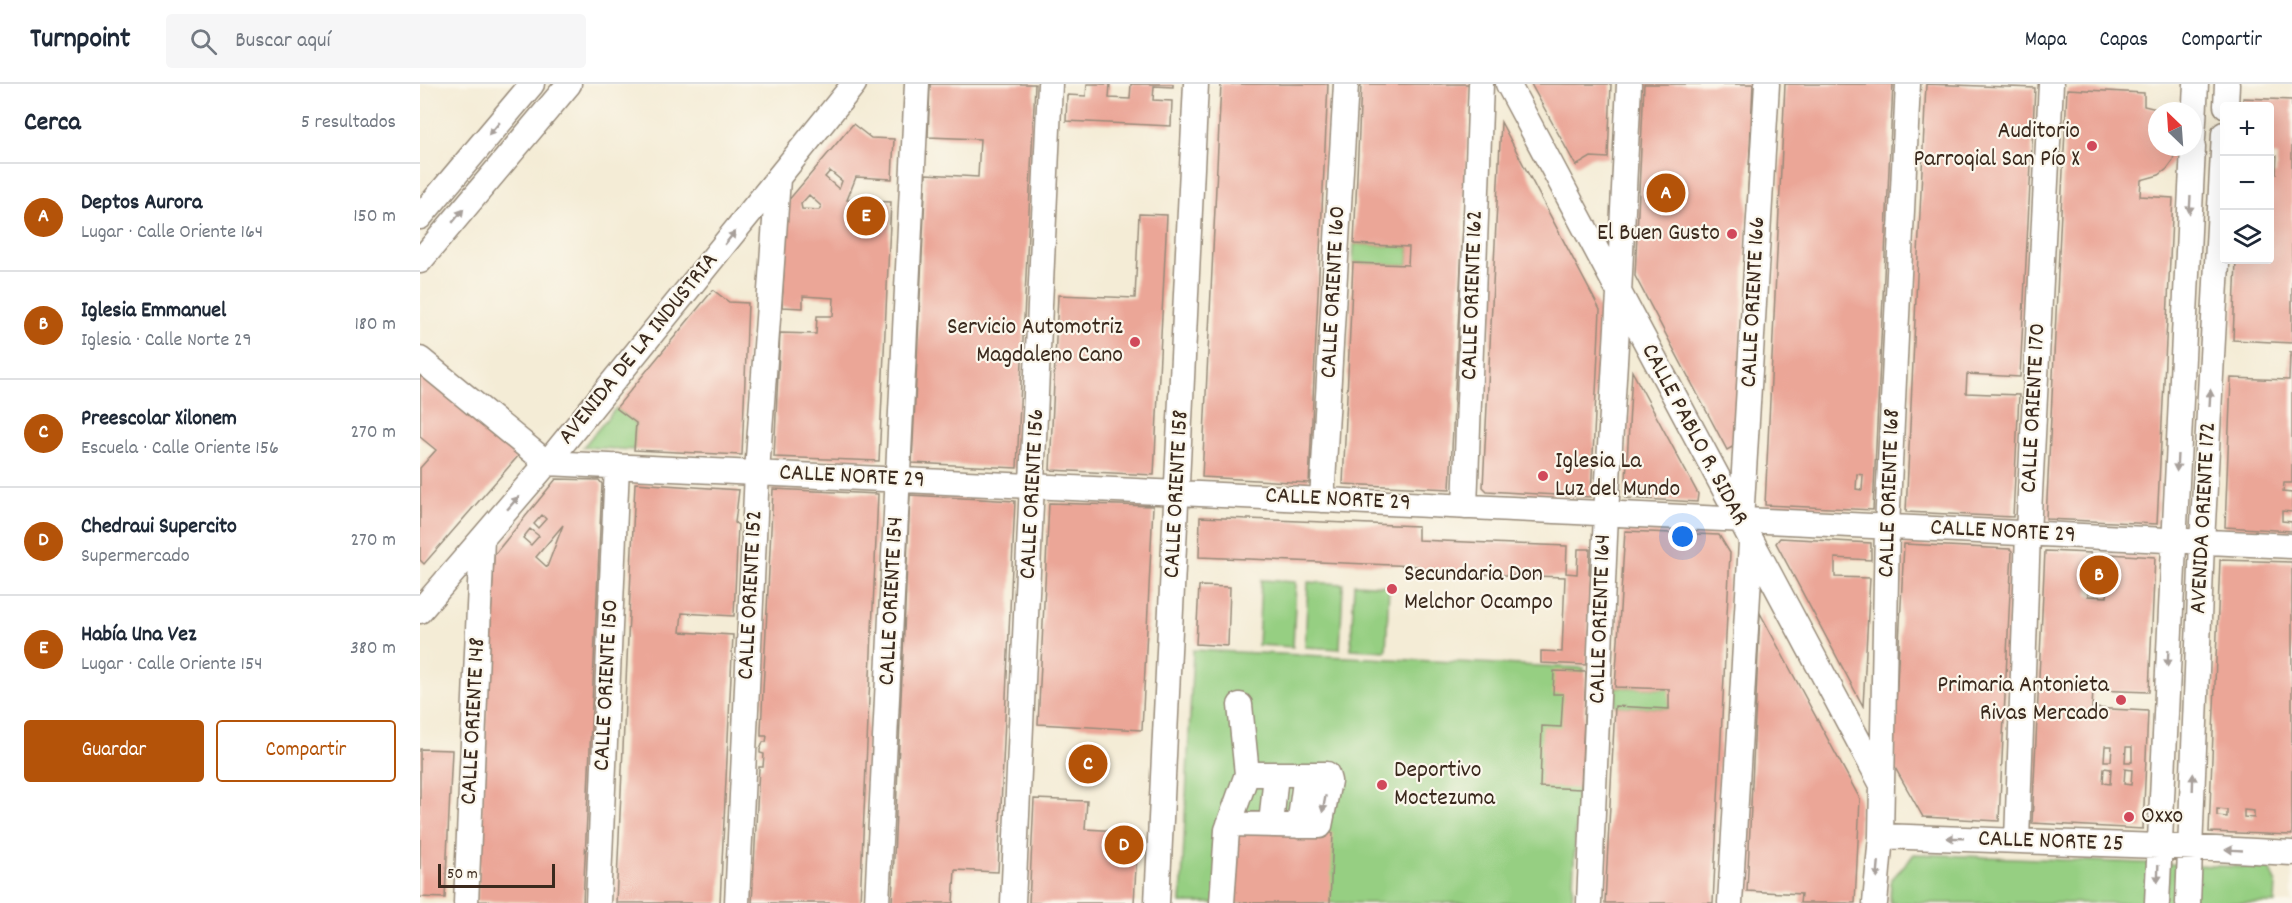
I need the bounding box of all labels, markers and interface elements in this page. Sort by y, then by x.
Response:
search box [166,14,586,68]
text: Turnpoint [30,21,130,61]
icon: search [187,25,220,58]
text: Buscar aquí [235,26,331,57]
text: Mapa [2025,26,2067,56]
text: Capas [2100,26,2148,56]
text: Compartir [2181,26,2262,56]
north arrow [2148,102,2202,156]
map controls [2220,102,2274,264]
button: + [2220,102,2274,156]
text: Cerca [24,105,81,142]
text: 5 resultados [301,109,396,137]
place label: Auditorio Parroqial San Pío X [1913,115,2080,177]
one-way arrow [488,121,501,137]
marker: Auditorio Parroqial San Pío X [2085,139,2099,153]
button: − [2220,156,2274,210]
pin: A [1646,170,1686,216]
text: Deptos Aurora [81,188,202,219]
pin: E [846,194,886,238]
one-way arrow [2185,196,2194,215]
text: A [38,203,49,231]
text: 150 m [353,203,396,231]
street label: CALLE ORIENTE 160 [1313,205,1355,379]
one-way arrow [451,209,463,224]
street label: CALLE ORIENTE 162 [1453,209,1493,381]
button: layers [2220,210,2274,264]
street label: CALLE ORIENTE 166 [1733,216,1775,388]
place label: El Buen Gusto [1597,217,1720,251]
text: Lugar · Calle Oriente 164 [81,219,263,247]
marker: El Buen Gusto [1725,227,1739,241]
one-way arrow [723,231,735,246]
street label: AVENIDA DE LA INDUSTRIA [551,246,727,452]
text: Iglesia Emmanuel [81,296,226,327]
text: B [39,311,48,339]
text: 180 m [354,311,396,339]
place label: Servicio Automotriz Magdaleno Cano [947,311,1123,373]
street label: CALLE ORIENTE 170 [2013,322,2055,494]
text: Iglesia · Calle Norte 29 [81,327,252,355]
marker: Servicio Automotriz Magdaleno Cano [1128,335,1142,349]
street label: CALLE PABLO R. SIDAR [1632,338,1756,532]
one-way arrow [2205,388,2214,407]
text: Preescolar Xilonem [81,404,237,435]
street label: CALLE ORIENTE 156 [1012,408,1054,580]
street label: CALLE ORIENTE 168 [1870,408,1910,578]
street label: CALLE ORIENTE 158 [1156,409,1198,579]
text: C [39,419,48,447]
text: 270 m [350,419,396,447]
street label: AVENIDA ORIENTE 172 [2182,421,2226,615]
text: Escuela · Calle Oriente 156 [81,435,279,463]
place label: Iglesia La Luz del Mundo [1555,445,1680,507]
one-way arrow [2172,454,2182,473]
street label: CALLE NORTE 29 [778,456,926,498]
marker: Iglesia La Luz del Mundo [1536,469,1550,483]
street label: CALLE NORTE 29 [1264,479,1412,521]
one-way arrow [506,496,519,511]
street label: CALLE ORIENTE 152 [730,509,772,681]
street label: CALLE NORTE 29 [1929,511,2077,553]
text: Chedraui Supercito [81,512,237,543]
street label: CALLE ORIENTE 154 [871,516,913,686]
your location [1668,522,1697,551]
text: D [38,527,49,555]
text: 270 m [350,527,396,555]
street label: CALLE ORIENTE 164 [1581,534,1621,704]
text: Supermercado [81,543,190,571]
pin: B [2080,552,2118,598]
place label: Secundaria Don Melchor Ocampo [1404,558,1553,620]
marker: Secundaria Don Melchor Ocampo [1385,582,1399,596]
street label: CALLE ORIENTE 150 [586,598,628,772]
text: Había Una Vez [81,620,196,651]
text: E [39,635,48,663]
text: 380 m [350,635,396,663]
street label: CALLE ORIENTE 148 [453,636,495,806]
one-way arrow [2163,648,2172,667]
text: Lugar · Calle Oriente 154 [81,651,263,679]
place label: Primaria Antonieta Rivas Mercado [1937,669,2110,731]
marker: Primaria Antonieta Rivas Mercado [2114,693,2128,707]
button: Guardar [24,720,204,782]
button: Compartir [216,720,396,782]
pin: C [1068,742,1108,786]
place label: Deportivo Moctezuma [1394,754,1496,816]
one-way arrow [2188,772,2197,791]
marker: Deportivo Moctezuma [1375,778,1389,792]
one-way arrow [1319,795,1328,814]
place label: Oxxo [2141,800,2183,834]
marker: Oxxo [2122,810,2136,824]
pin: D [1104,822,1144,867]
street label: CALLE NORTE 25 [1977,822,2125,862]
one-way arrow [1945,834,1964,843]
one-way arrow [2224,846,2243,855]
one-way arrow [1873,860,1883,879]
scale bar [438,861,555,888]
text: 50 m [447,863,478,886]
one-way arrow [2154,864,2163,883]

